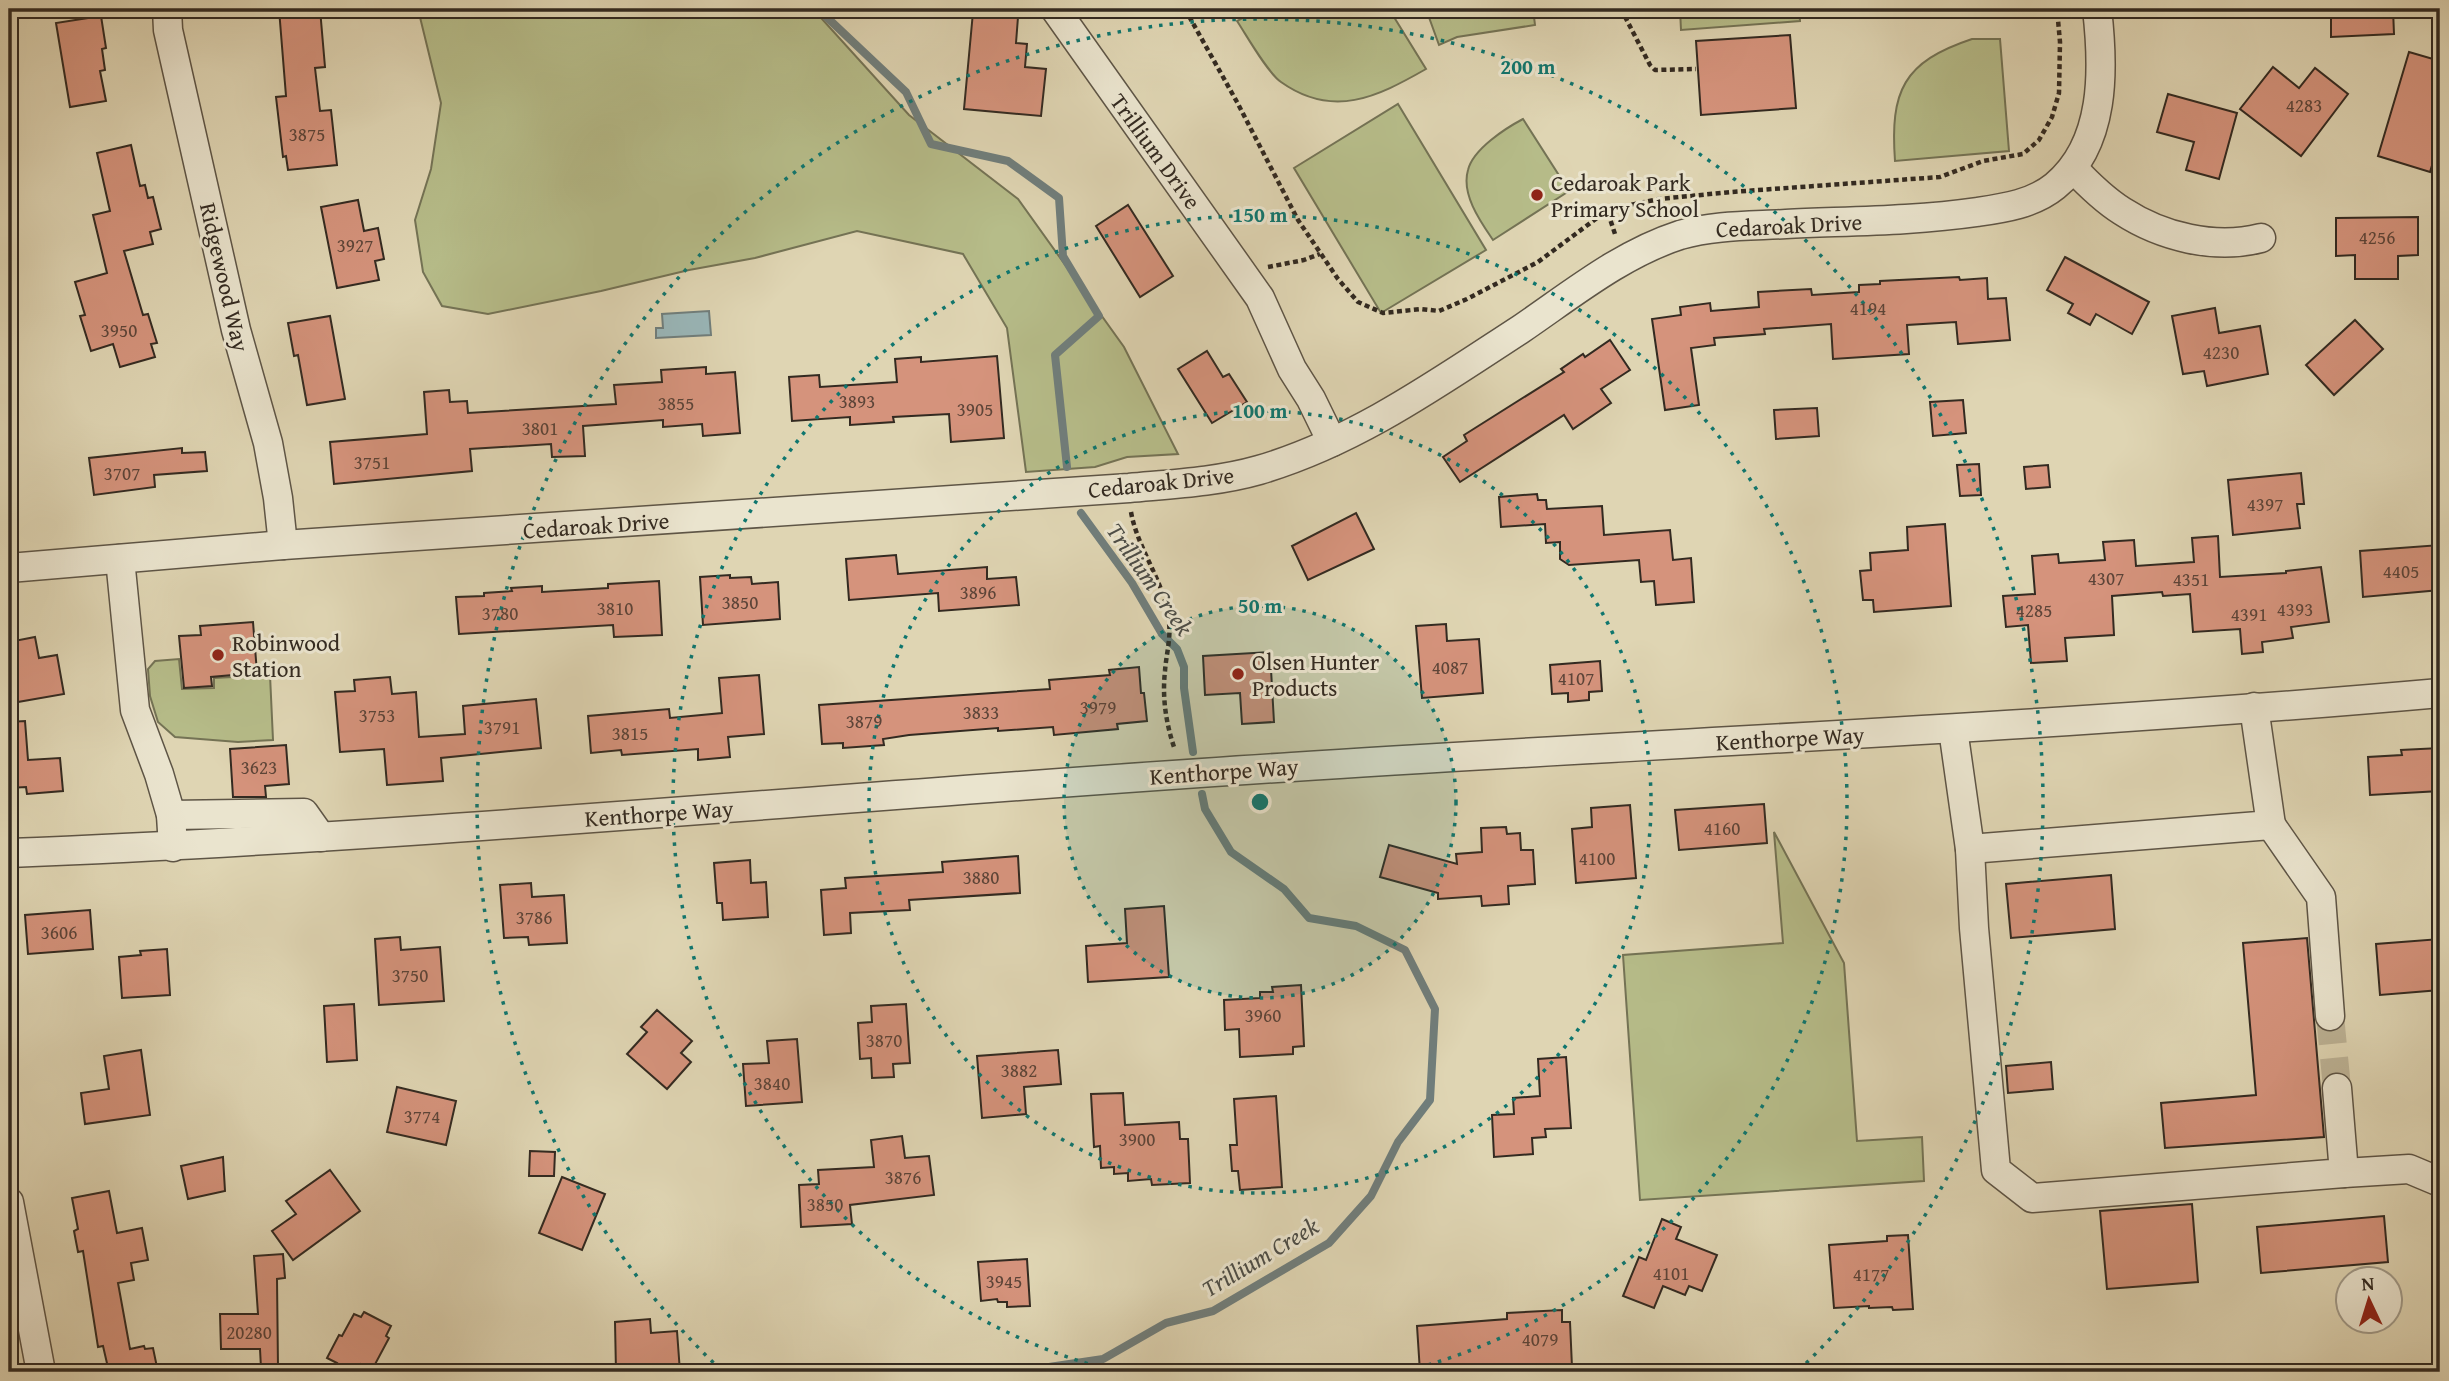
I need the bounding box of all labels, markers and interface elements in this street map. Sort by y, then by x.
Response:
text: 200 m [1500,51,1556,82]
street label: Trillium Drive [1103,86,1209,216]
house number: 4283 [2286,91,2322,119]
house number: 3875 [289,120,325,148]
place label: Cedaroak Park Primary School [1551,166,1699,225]
marker: Cedaroak Park Primary School [1529,187,1545,203]
street label: Ridgewood Way [192,199,258,355]
text: 150 m [1232,199,1288,230]
street label: Cedaroak Drive [1715,205,1863,245]
house number: 4256 [2359,223,2395,251]
house number: 3927 [337,231,373,259]
house number: 4194 [1850,294,1886,322]
house number: 3950 [101,316,137,344]
house number: 4230 [2203,338,2239,366]
house number: 3893 [839,387,875,415]
house number: 3855 [658,389,694,417]
house number: 3905 [957,395,993,423]
text: 100 m [1232,395,1288,426]
house number: 3801 [522,414,558,442]
house number: 3751 [354,448,390,476]
street label: Cedaroak Drive [1086,458,1236,506]
house number: 3707 [104,459,140,487]
house number: 4397 [2247,490,2283,518]
street label: Cedaroak Drive [522,503,670,547]
water label: Trillium Creek [1098,515,1202,643]
house number: 4405 [2383,557,2419,585]
house number: 4307 [2088,564,2124,592]
house number: 4351 [2173,565,2209,593]
house number: 3896 [960,578,996,606]
house number: 3850 [722,588,758,616]
text: 50 m [1238,590,1282,621]
house number: 3810 [597,594,633,622]
house number: 4393 [2277,595,2313,623]
house number: 4285 [2016,596,2052,624]
house number: 3780 [482,599,518,627]
house number: 4391 [2231,600,2267,628]
place label: Robinwood Station [232,626,341,685]
place label: Olsen Hunter Products [1252,645,1380,704]
marker: Robinwood Station [210,647,226,663]
house number: 4087 [1432,653,1468,681]
house number: 4107 [1558,664,1594,692]
marker: Olsen Hunter Products [1230,666,1246,682]
house number: 3979 [1080,693,1116,721]
house number: 3833 [963,698,999,726]
house number: 3753 [359,701,395,729]
house number: 3879 [846,707,882,735]
house number: 3791 [484,713,520,741]
street label: Kenthorpe Way [1715,718,1866,758]
house number: 3815 [612,719,648,747]
street label: Kenthorpe Way [1149,749,1300,793]
house number: 3623 [241,753,277,781]
centre of rings [1248,790,1272,814]
street label: Kenthorpe Way [584,791,735,835]
house number: 4160 [1704,814,1740,842]
house number: 4100 [1579,844,1615,872]
house number: 3880 [963,863,999,891]
house number: 3786 [516,903,552,931]
house number: 3606 [41,918,77,946]
house number: 3750 [392,961,428,989]
house number: 3960 [1245,1001,1281,1029]
house number: 3870 [866,1026,902,1054]
house number: 3882 [1001,1056,1037,1084]
house number: 3840 [754,1069,790,1097]
house number: 3774 [404,1102,440,1130]
house number: 3900 [1119,1125,1155,1153]
house number: 3876 [885,1163,921,1191]
house number: 3850 [807,1190,843,1218]
water label: Trillium Creek [1195,1208,1325,1306]
house number: 4101 [1653,1259,1689,1287]
house number: 4177 [1853,1260,1889,1288]
north arrow [2334,1266,2404,1336]
house number: 3945 [986,1267,1022,1295]
text: N [2361,1269,2375,1297]
house number: 20280 [226,1318,272,1346]
house number: 4079 [1522,1325,1558,1353]

